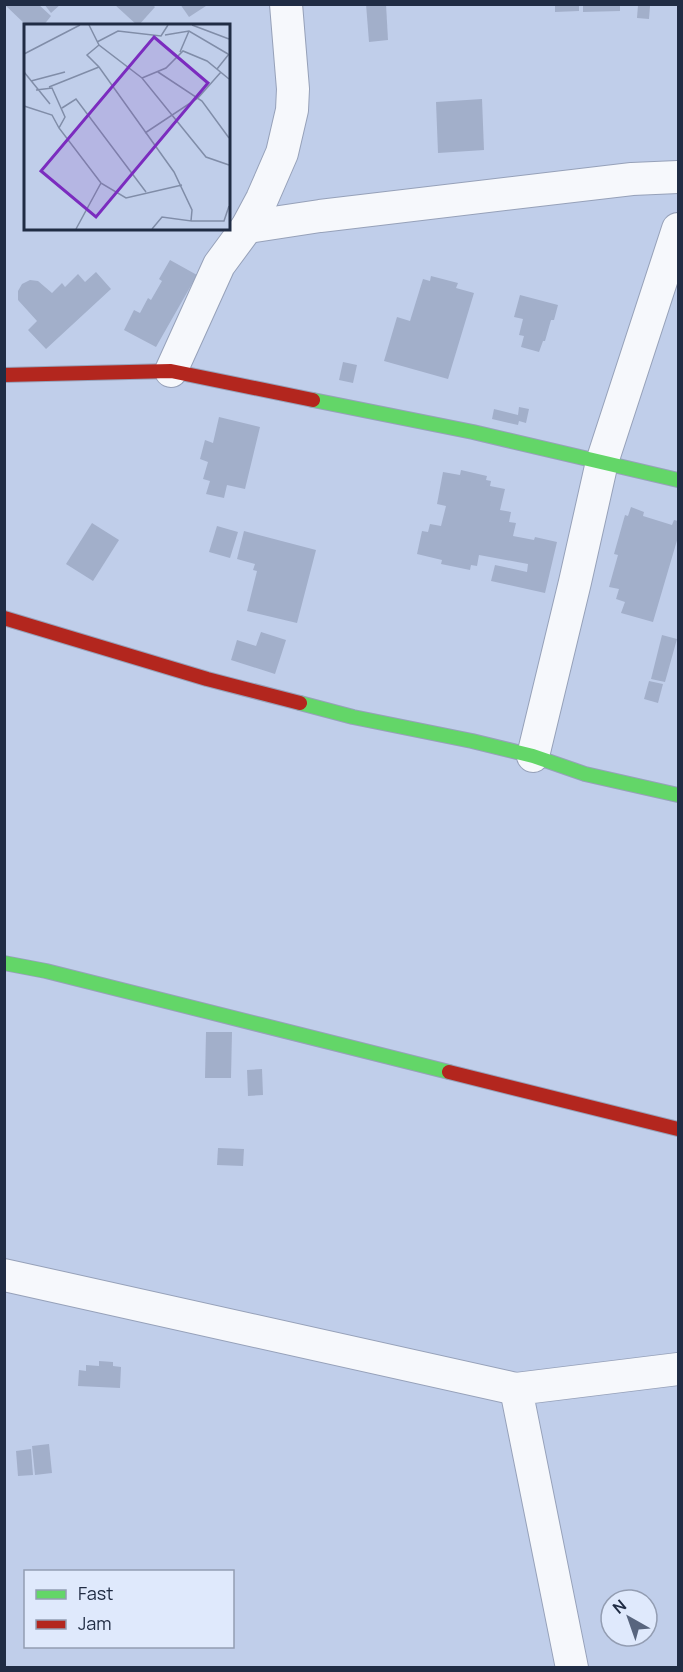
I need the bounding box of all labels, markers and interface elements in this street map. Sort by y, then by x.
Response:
inset map [24,24,230,230]
legend [24,1570,234,1648]
text: Fast [78,1581,113,1605]
north arrow [599,1588,659,1648]
text: N [608,1594,631,1619]
text: Jam [78,1611,112,1635]

